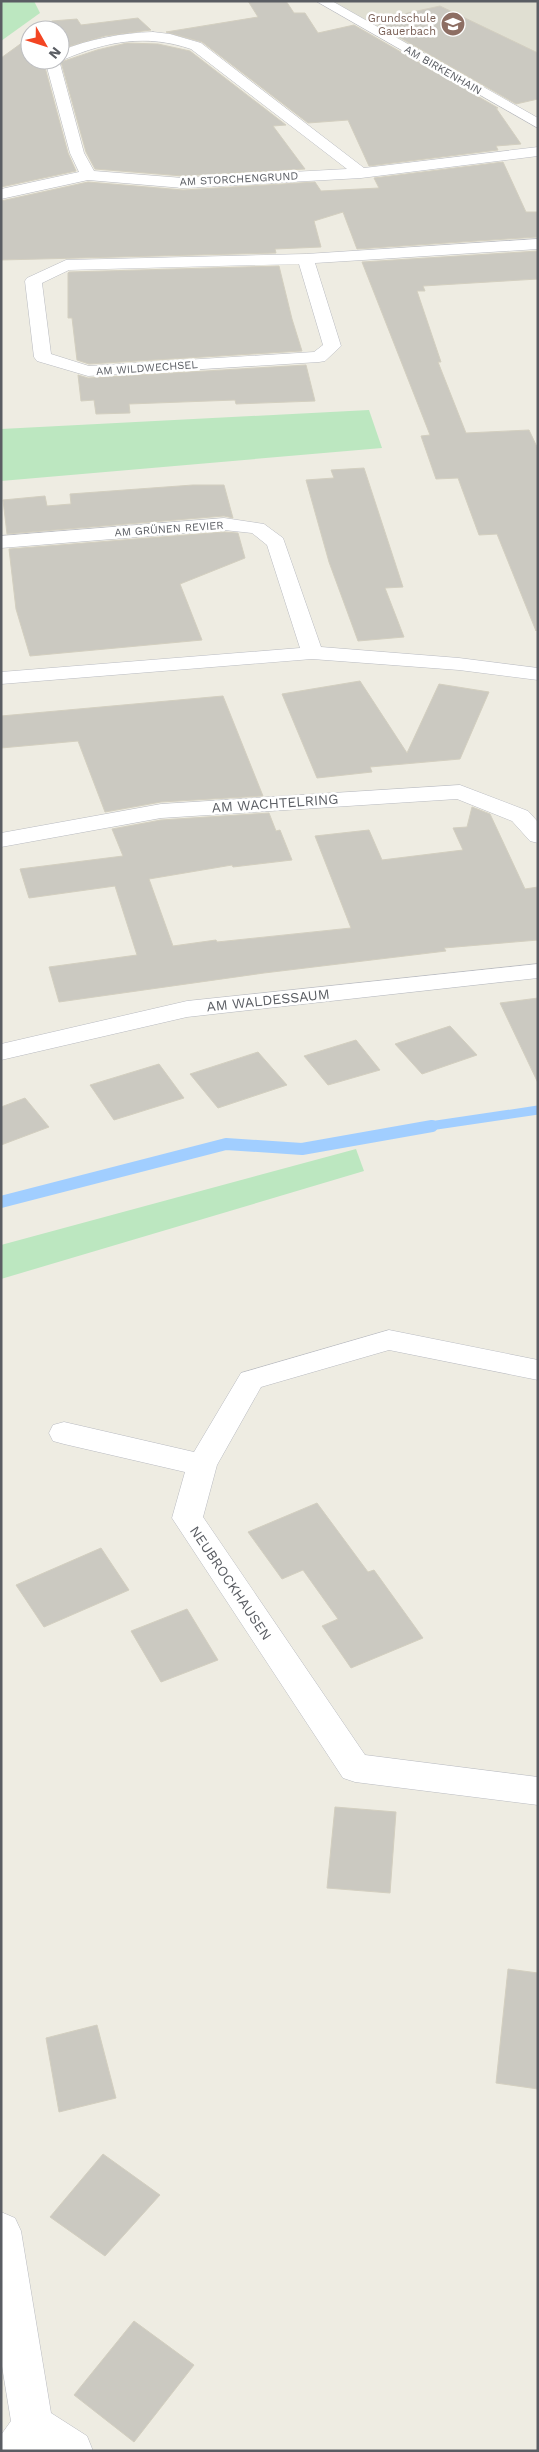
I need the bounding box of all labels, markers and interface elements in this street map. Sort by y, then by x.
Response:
school or university icon: Grundschule Gauerbach [440,11,466,37]
place label: Grundschule Gauerbach [368,12,436,38]
north arrow [20,20,70,70]
street label: AM BIRKENHAIN [402,43,484,97]
text: N [46,44,65,62]
street label: AM STORCHENGRUND [179,169,299,189]
street label: AM WILDWECHSEL [96,358,199,378]
street label: AM GRÜNEN REVIER [114,518,224,539]
street label: AM WACHTELRING [211,791,339,815]
street label: AM WALDESSAUM [206,986,330,1014]
street label: NEUBROCKHAUSEN [187,1523,275,1643]

